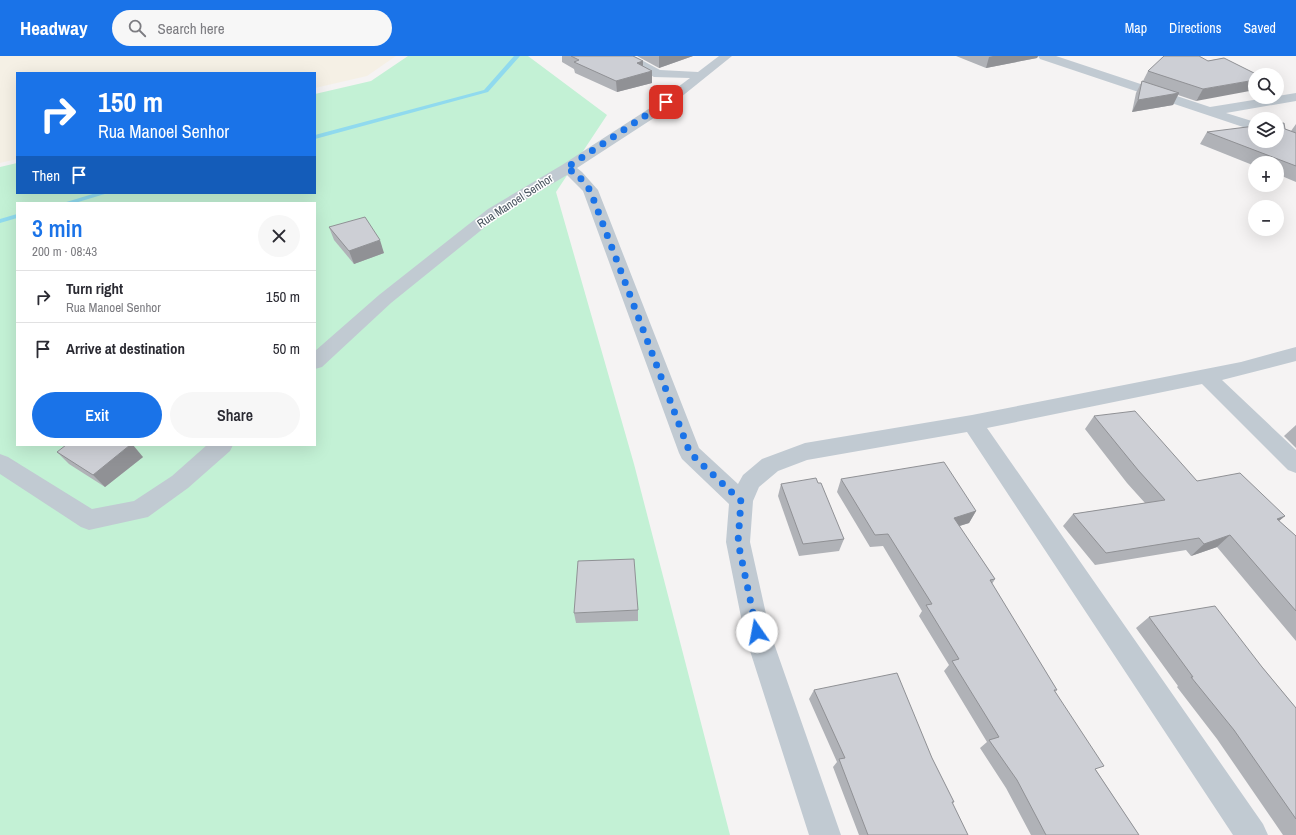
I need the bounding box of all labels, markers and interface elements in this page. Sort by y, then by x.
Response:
search box [112,10,392,46]
text: Headway [20,15,88,41]
icon: search [126,17,148,39]
text: Search here [158,18,225,39]
text: Map [1125,19,1147,37]
text: Directions [1169,19,1221,37]
text: Saved [1243,19,1276,37]
map controls [1248,68,1284,236]
button: search [1248,68,1284,104]
text: 150 m [98,83,163,121]
pin [649,85,683,119]
icon: right [32,88,84,140]
icon: arrive [655,91,677,113]
button: layers [1248,112,1284,148]
text: Rua Manoel Senhor [98,119,229,144]
button: + [1248,156,1284,192]
icon: arrive [68,164,90,186]
text: Then [32,165,60,186]
street label: Rua Manoel Senhor [474,170,557,232]
button: − [1248,200,1284,236]
text: 3 min [32,212,83,244]
button: close [258,215,300,257]
text: 200 m · 08:43 [32,243,97,260]
text: Turn right [66,278,123,299]
icon: right [32,286,54,308]
text: 150 m [266,286,300,307]
text: Rua Manoel Senhor [66,299,161,316]
icon: arrive [32,338,54,360]
text: Arrive at destination [66,338,185,359]
text: 50 m [273,338,300,359]
button: Exit [32,392,162,438]
button: Share [170,392,300,438]
position arrow [736,611,778,653]

